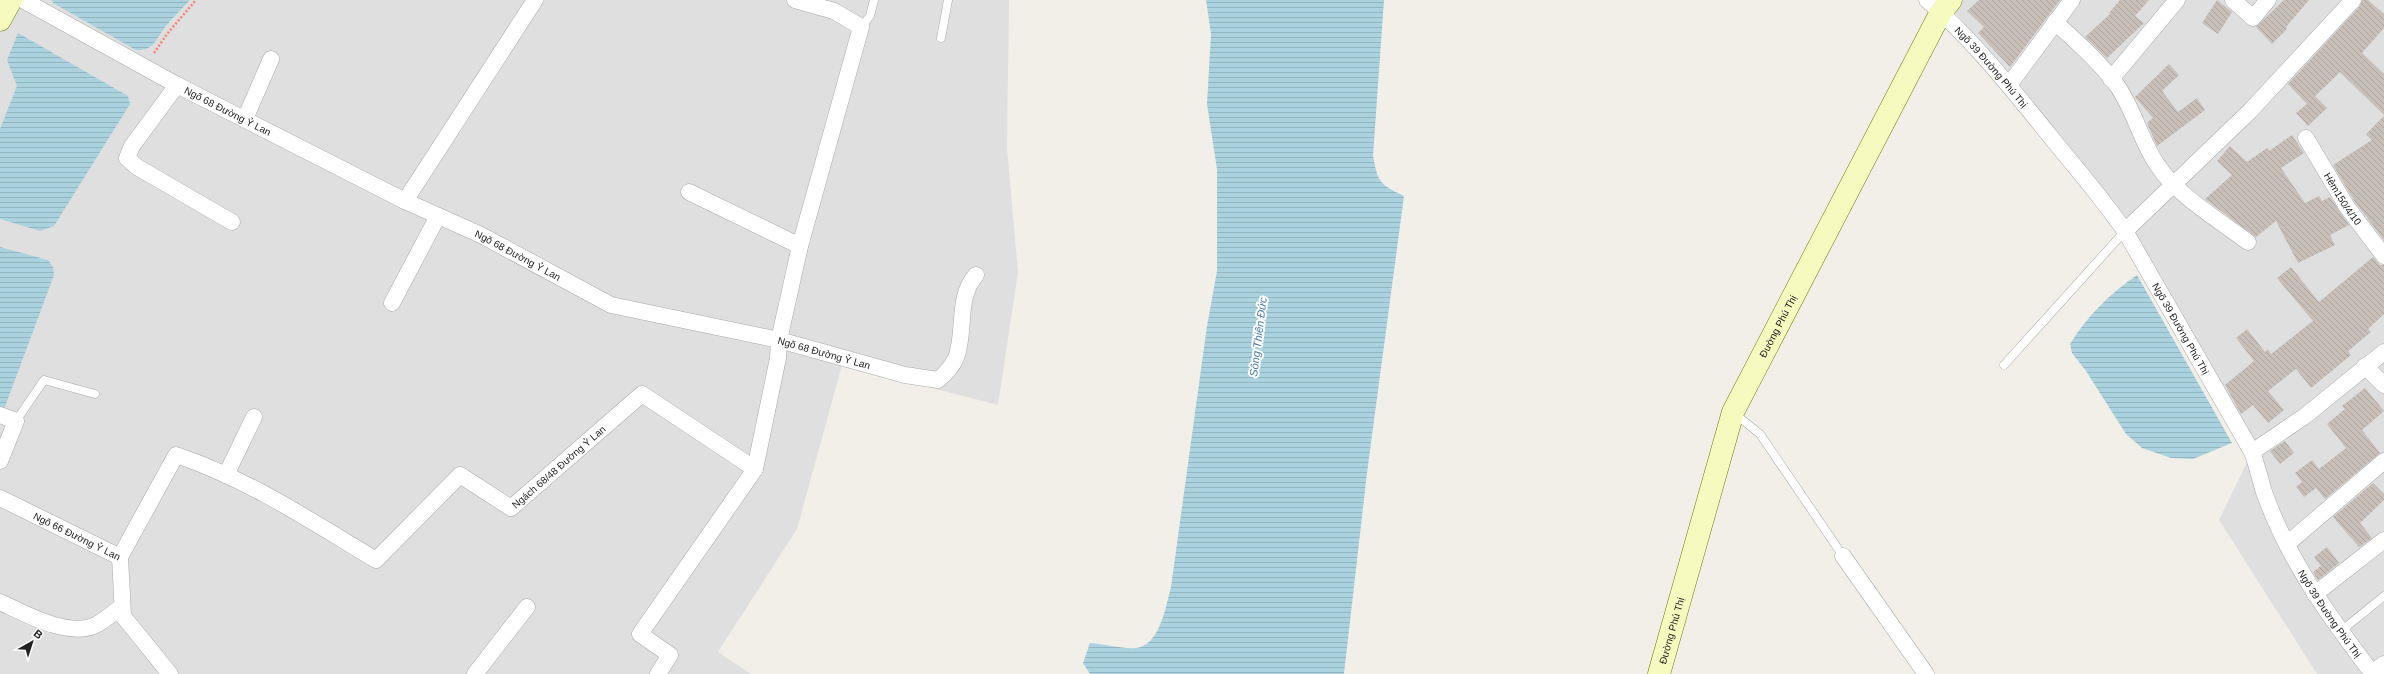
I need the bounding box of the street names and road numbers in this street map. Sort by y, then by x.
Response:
street label: Ngõ 39 Đường Phú Thị [1953,24,2030,109]
street label: Ngõ 68 Đường Ỷ Lan [183,84,273,137]
street label: Hẻm150/4/10 [2322,170,2364,227]
street label: Ngõ 68 Đường Ỷ Lan [473,228,563,282]
street label: Ngõ 39 Đường Phú Thị [2150,281,2212,376]
street label: Đường Phú Thị [1757,293,1798,359]
street label: Ngõ 68 Đường Ỷ Lan [777,334,872,371]
street label: Ngách 68/48 Đường Ỷ Lan [510,423,607,510]
street label: Ngõ 66 Đường Ỷ Lan [32,510,122,562]
street label: Ngõ 39 Đường Phú Thị [2296,568,2364,659]
street label: Đường Phú Thị [1657,596,1686,665]

